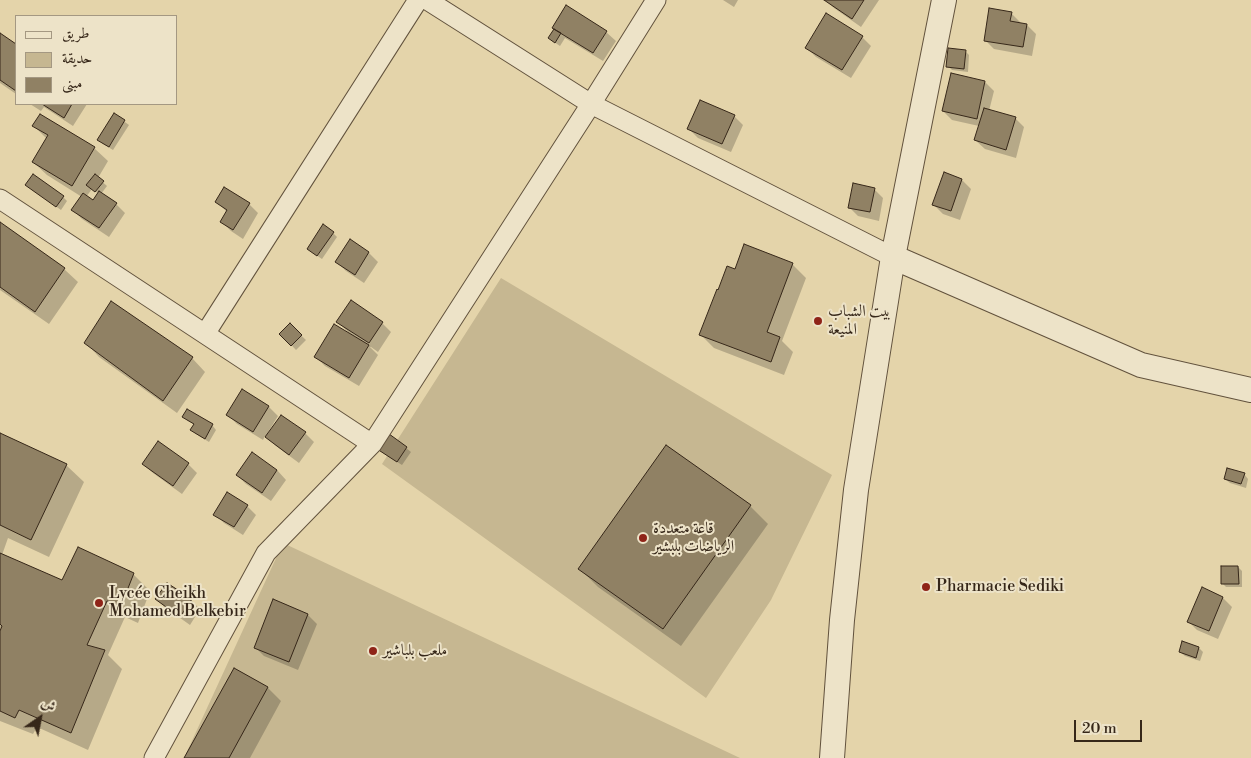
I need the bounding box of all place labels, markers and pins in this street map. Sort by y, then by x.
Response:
place label: بيت الشباب المنيعة [828,302,891,340]
marker: بيت الشباب المنيعة [812,315,824,327]
place label: قاعة متعددة الرياضات بلبشير [653,519,734,557]
marker: قاعة متعددة الرياضات بلبشير [637,532,649,544]
place label: Pharmacie Sediki [936,577,1064,597]
marker: Pharmacie Sediki [920,581,932,593]
place label: Lycée Cheikh Mohamed Belkebir [109,584,246,622]
marker: Lycée Cheikh Mohamed Belkebir [93,597,105,609]
place label: ملعب بلباشير [383,641,447,661]
marker: ملعب بلباشير [367,645,379,657]

